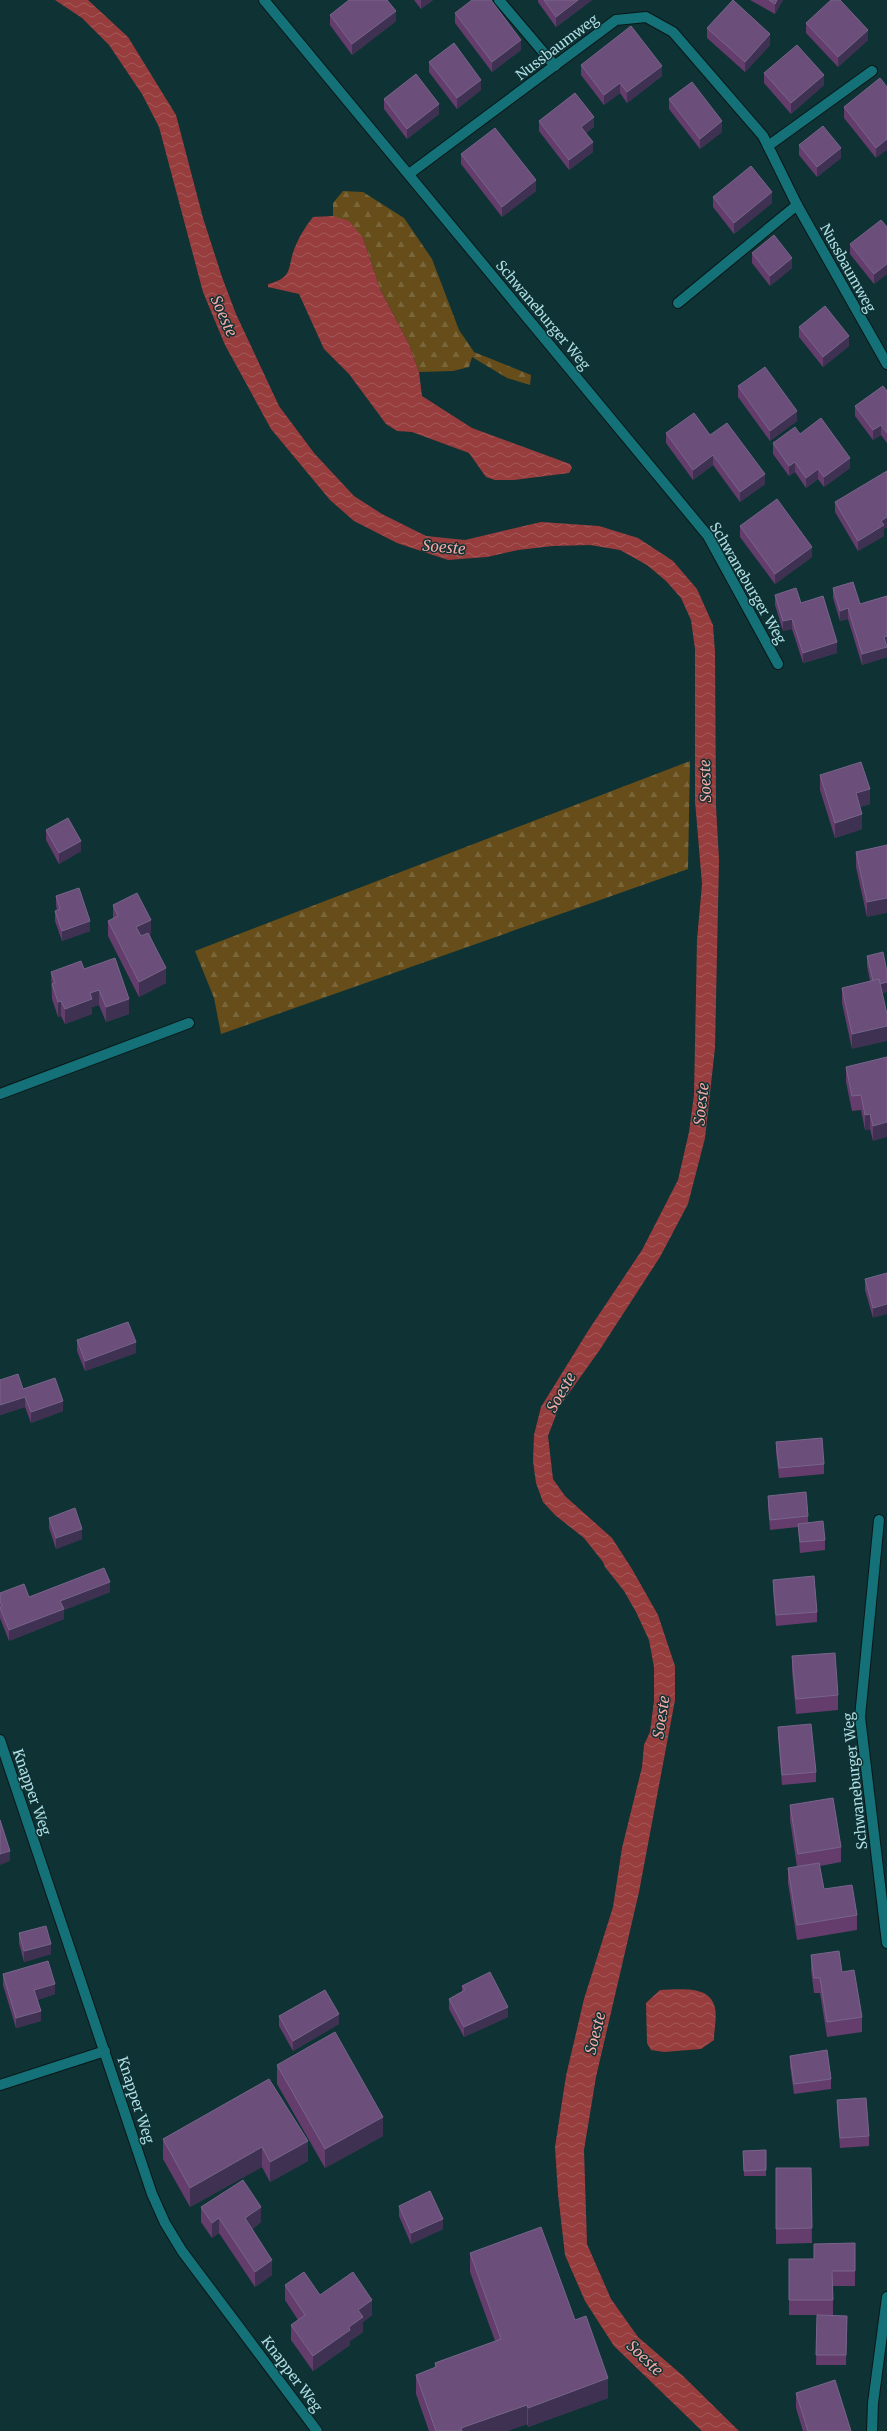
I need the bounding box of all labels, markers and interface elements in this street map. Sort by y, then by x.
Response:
street label: Nussbaumweg [512,10,602,84]
street label: Nussbaumweg [816,220,880,316]
street label: Schwaneburger Weg [492,256,594,374]
water label: Soeste [207,292,242,340]
street label: Schwaneburger Weg [706,519,790,648]
water label: Soeste [422,536,467,558]
water label: Soeste [695,759,715,803]
water label: Soeste [689,1081,713,1126]
water label: Soeste [542,1368,580,1415]
water label: Soeste [648,1694,674,1740]
street label: Schwaneburger Weg [839,1711,871,1850]
street label: Knapper Weg [9,1746,55,1838]
water label: Soeste [581,2009,610,2056]
street label: Knapper Weg [113,2054,159,2146]
street label: Knapper Weg [258,2332,327,2416]
water label: Soeste [623,2336,667,2380]

